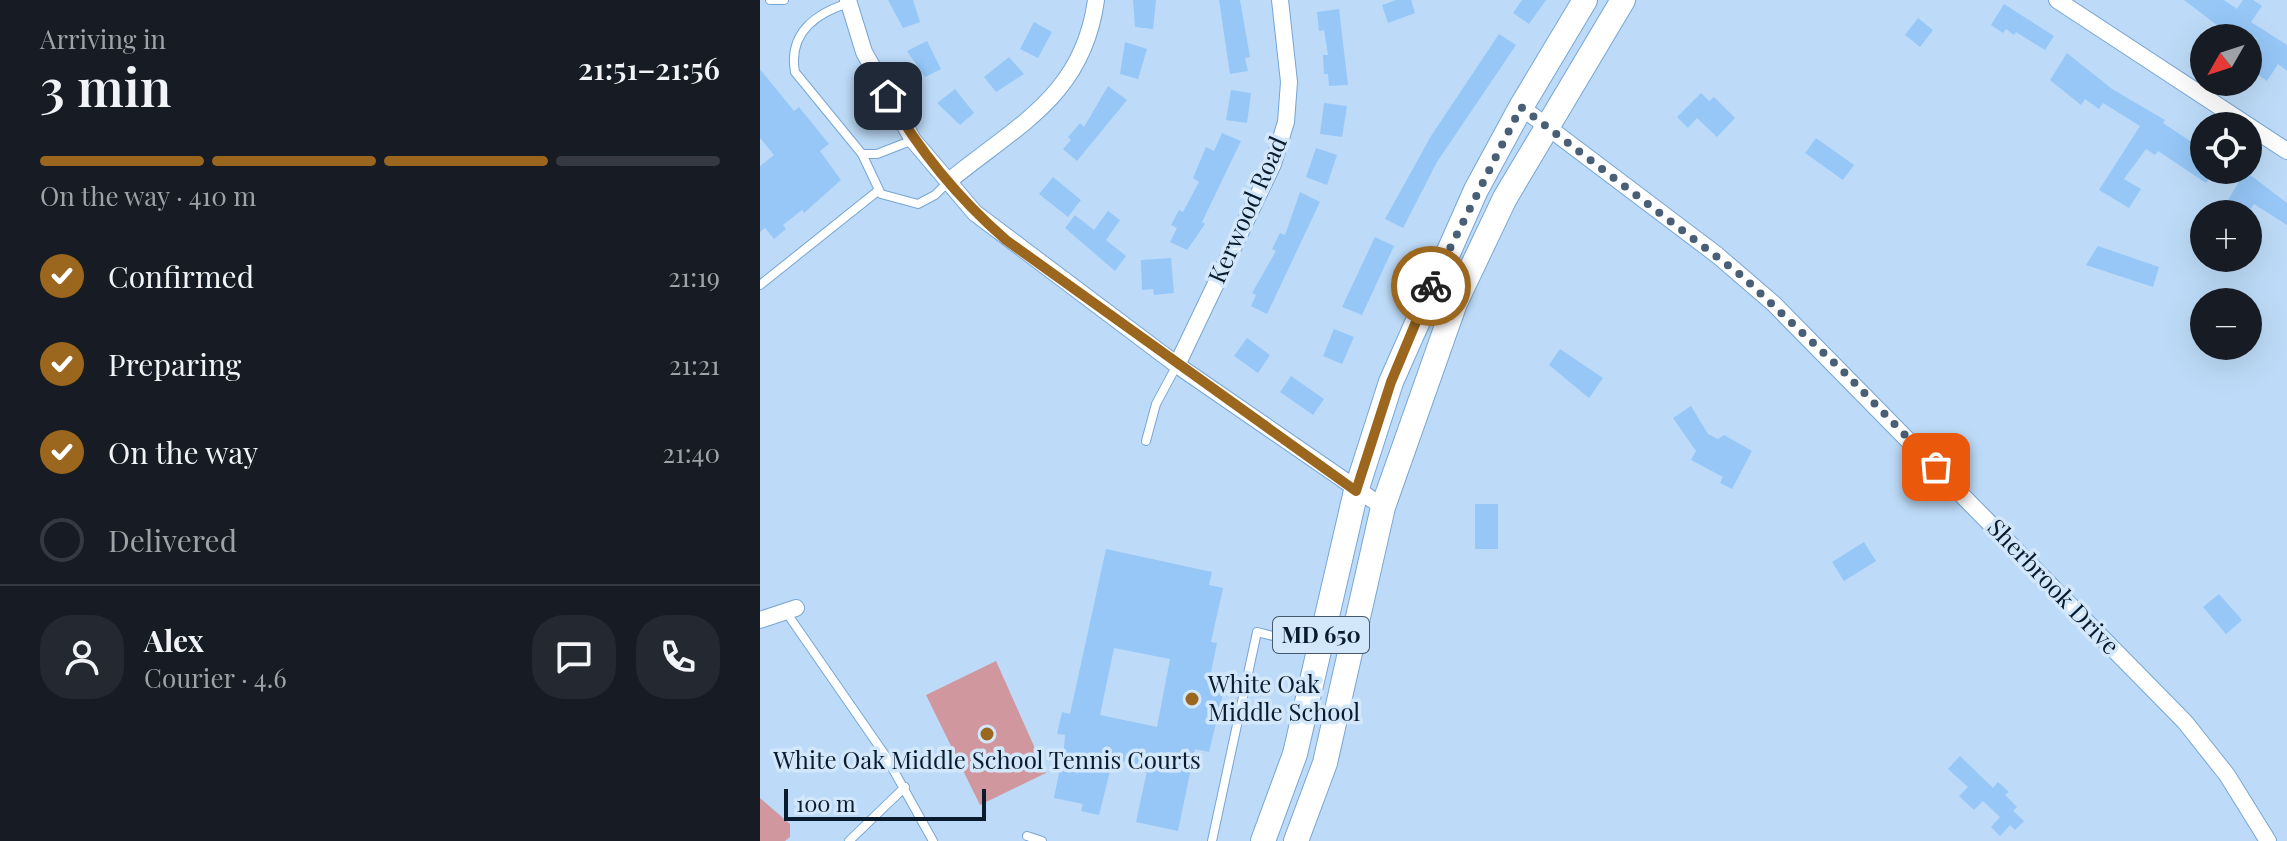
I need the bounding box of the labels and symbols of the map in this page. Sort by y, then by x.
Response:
north arrow [2190,24,2262,96]
pin [854,62,922,130]
street label: Kerwood Road [1199,131,1293,288]
courier [1391,246,1471,326]
pin [1902,433,1970,501]
street label: Sherbrook Drive [1982,511,2127,660]
road number: MD 650 [1273,617,1369,653]
place label: White Oak Middle School [1207,667,1360,727]
marker: White Oak Middle School [1183,690,1201,708]
marker: White Oak Middle School Tennis Courts [978,725,996,743]
place label: White Oak Middle School Tennis Courts [772,743,1201,775]
scale bar [784,785,986,821]

